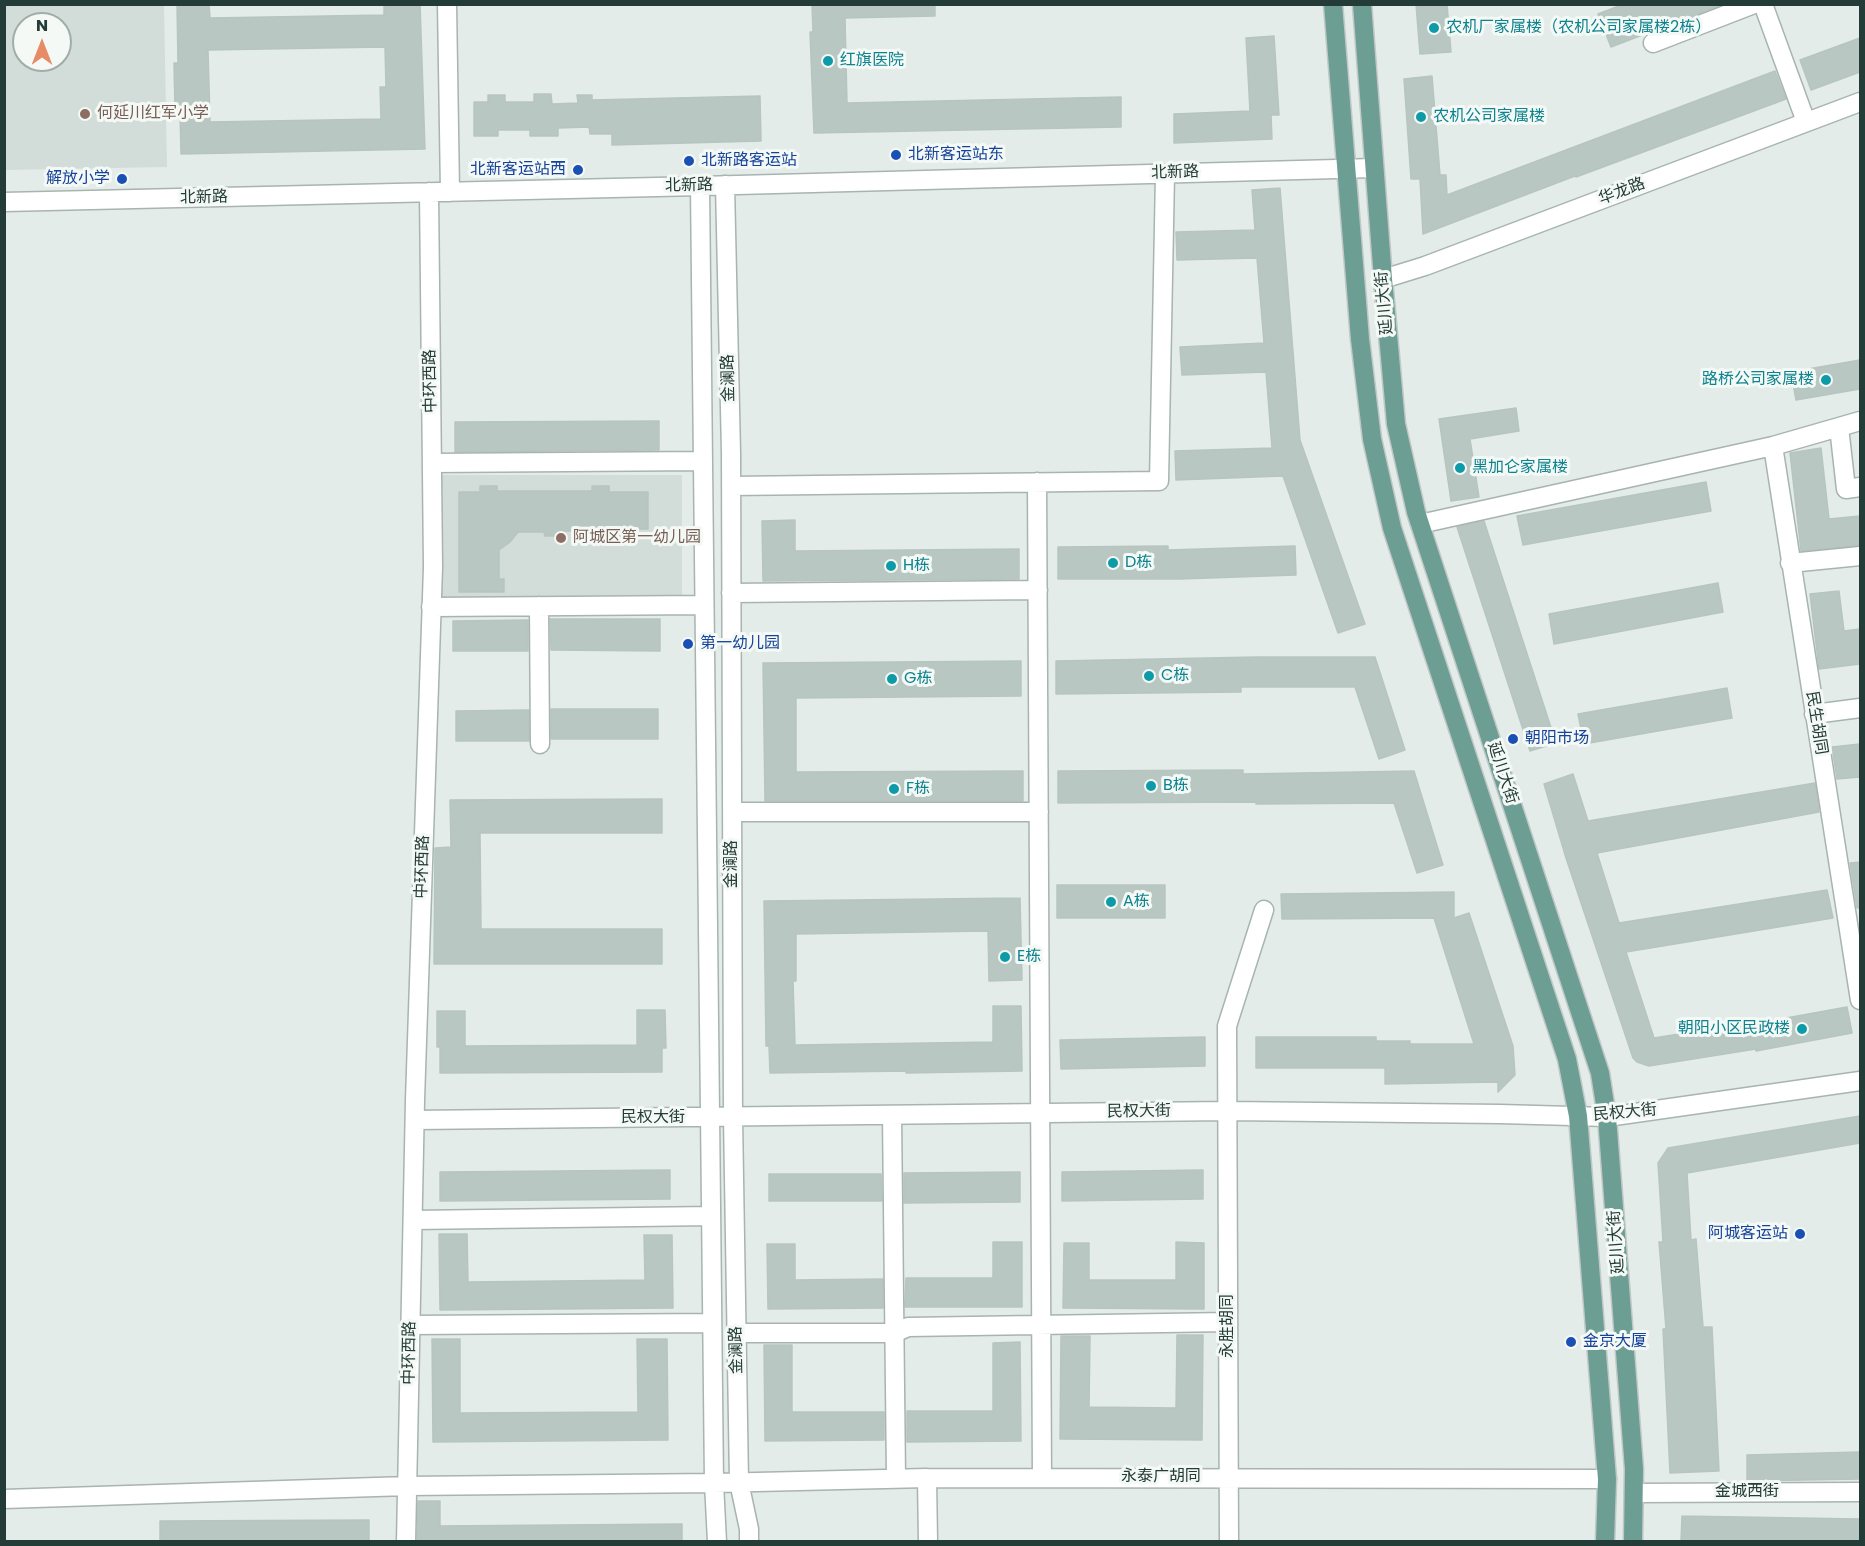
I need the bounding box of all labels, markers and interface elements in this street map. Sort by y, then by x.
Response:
north arrow [12,12,72,72]
text: N [36,14,48,37]
place label: 农机厂家属楼（农机公司家属楼2栋） [1446,18,1711,38]
marker: 农机厂家属楼（农机公司家属楼2栋） [1427,21,1441,35]
place label: 红旗医院 [840,51,904,71]
marker: 红旗医院 [821,54,835,68]
place label: 何延川红军小学 [97,104,209,124]
marker: 何延川红军小学 [78,107,92,121]
place label: 农机公司家属楼 [1433,107,1545,127]
marker: 农机公司家属楼 [1414,110,1428,124]
place label: 北新客运站东 [908,145,1004,165]
marker: 北新客运站东 [889,148,903,162]
place label: 北新路客运站 [701,151,797,171]
marker: 北新路客运站 [682,154,696,168]
place label: 北新客运站西 [470,160,566,180]
marker: 北新客运站西 [571,163,585,177]
street label: 北新路 [1151,163,1199,183]
place label: 解放小学 [46,169,110,189]
marker: 解放小学 [115,172,129,186]
street label: 华龙路 [1596,174,1648,210]
street label: 北新路 [665,176,713,196]
street label: 北新路 [180,188,228,208]
street label: 延川大街 [1373,270,1397,336]
street label: 中环西路 [421,349,441,413]
street label: 金澜路 [719,354,739,402]
place label: 路桥公司家属楼 [1702,370,1814,390]
marker: 路桥公司家属楼 [1819,373,1833,387]
place label: 黑加仑家属楼 [1472,458,1568,478]
marker: 黑加仑家属楼 [1453,461,1467,475]
place label: 阿城区第一幼儿园 [573,528,701,548]
marker: 阿城区第一幼儿园 [554,531,568,545]
place label: D栋 [1125,553,1152,573]
place label: H栋 [903,556,930,576]
marker: D栋 [1106,556,1120,570]
marker: H栋 [884,559,898,573]
place label: 第一幼儿园 [700,634,780,654]
marker: 第一幼儿园 [681,637,695,651]
place label: C栋 [1161,666,1189,686]
place label: G栋 [904,669,932,689]
marker: C栋 [1142,669,1156,683]
marker: G栋 [885,672,899,686]
street label: 民生胡同 [1802,690,1830,756]
place label: 朝阳市场 [1525,729,1589,749]
marker: 朝阳市场 [1506,732,1520,746]
street label: 延川大街 [1483,740,1521,806]
place label: B栋 [1163,776,1189,796]
place label: F栋 [906,779,930,799]
marker: B栋 [1144,779,1158,793]
marker: F栋 [887,782,901,796]
street label: 中环西路 [412,835,434,899]
street label: 金澜路 [722,840,742,888]
place label: A栋 [1123,892,1150,912]
marker: A栋 [1104,895,1118,909]
place label: E栋 [1017,947,1041,967]
marker: E栋 [998,950,1012,964]
place label: 朝阳小区民政楼 [1678,1019,1790,1039]
marker: 朝阳小区民政楼 [1795,1022,1809,1036]
street label: 民权大街 [1592,1101,1658,1125]
street label: 民权大街 [1107,1102,1171,1122]
street label: 民权大街 [621,1108,685,1128]
street label: 延川大街 [1605,1209,1629,1275]
place label: 阿城客运站 [1708,1224,1788,1244]
marker: 阿城客运站 [1793,1227,1807,1241]
street label: 永胜胡同 [1218,1294,1238,1358]
street label: 中环西路 [400,1321,420,1385]
street label: 金澜路 [727,1326,747,1374]
place label: 金京大厦 [1583,1332,1647,1352]
marker: 金京大厦 [1564,1335,1578,1349]
street label: 永泰广胡同 [1121,1467,1201,1487]
street label: 金城西街 [1715,1482,1779,1502]

